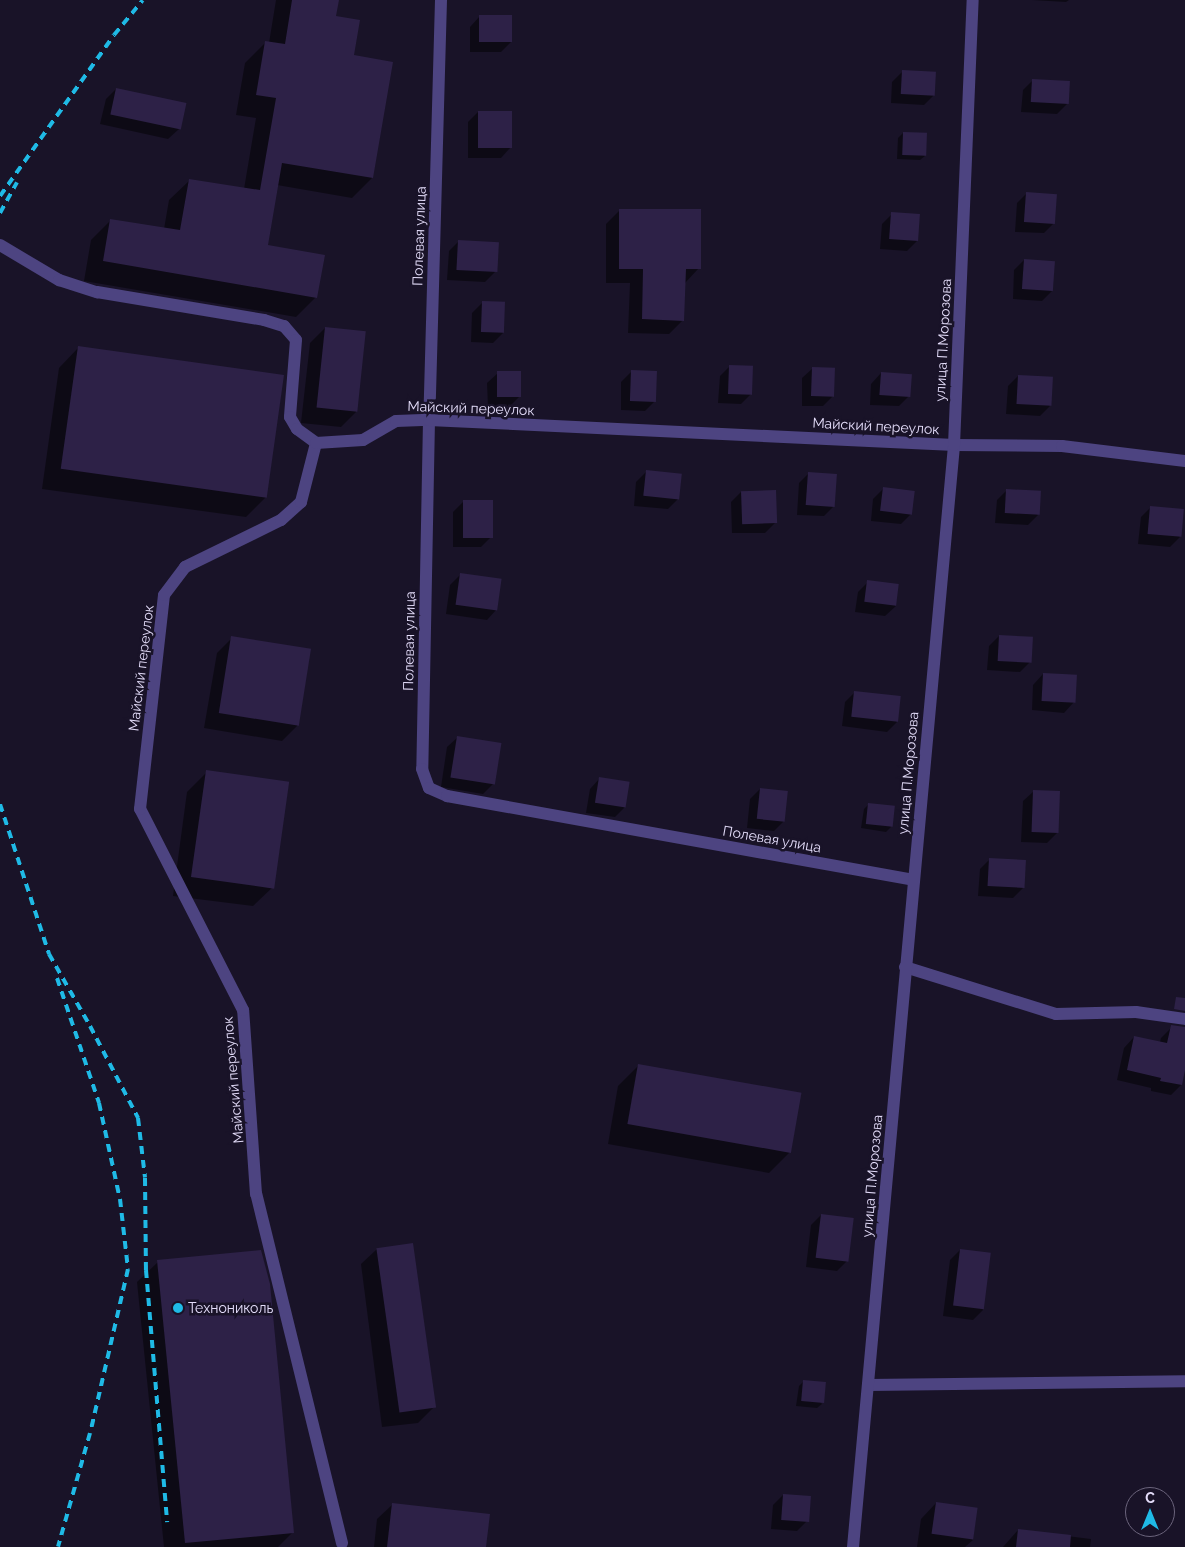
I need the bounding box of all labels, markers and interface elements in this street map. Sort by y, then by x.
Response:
street label: Полевая улица [409,186,429,286]
street label: улица П.Морозова [931,278,955,402]
street label: Майский переулок [407,397,535,419]
street label: Майский переулок [812,414,940,438]
street label: Полевая улица [400,591,418,691]
street label: Майский переулок [125,604,157,732]
street label: улица П.Морозова [894,711,922,835]
street label: Полевая улица [721,822,823,856]
street label: Майский переулок [219,1016,247,1144]
street label: улица П.Морозова [858,1114,886,1238]
place label: Технониколь [188,1300,273,1316]
marker: Технониколь [172,1302,184,1314]
north arrow [1125,1487,1175,1537]
text: С [1145,1490,1155,1506]

